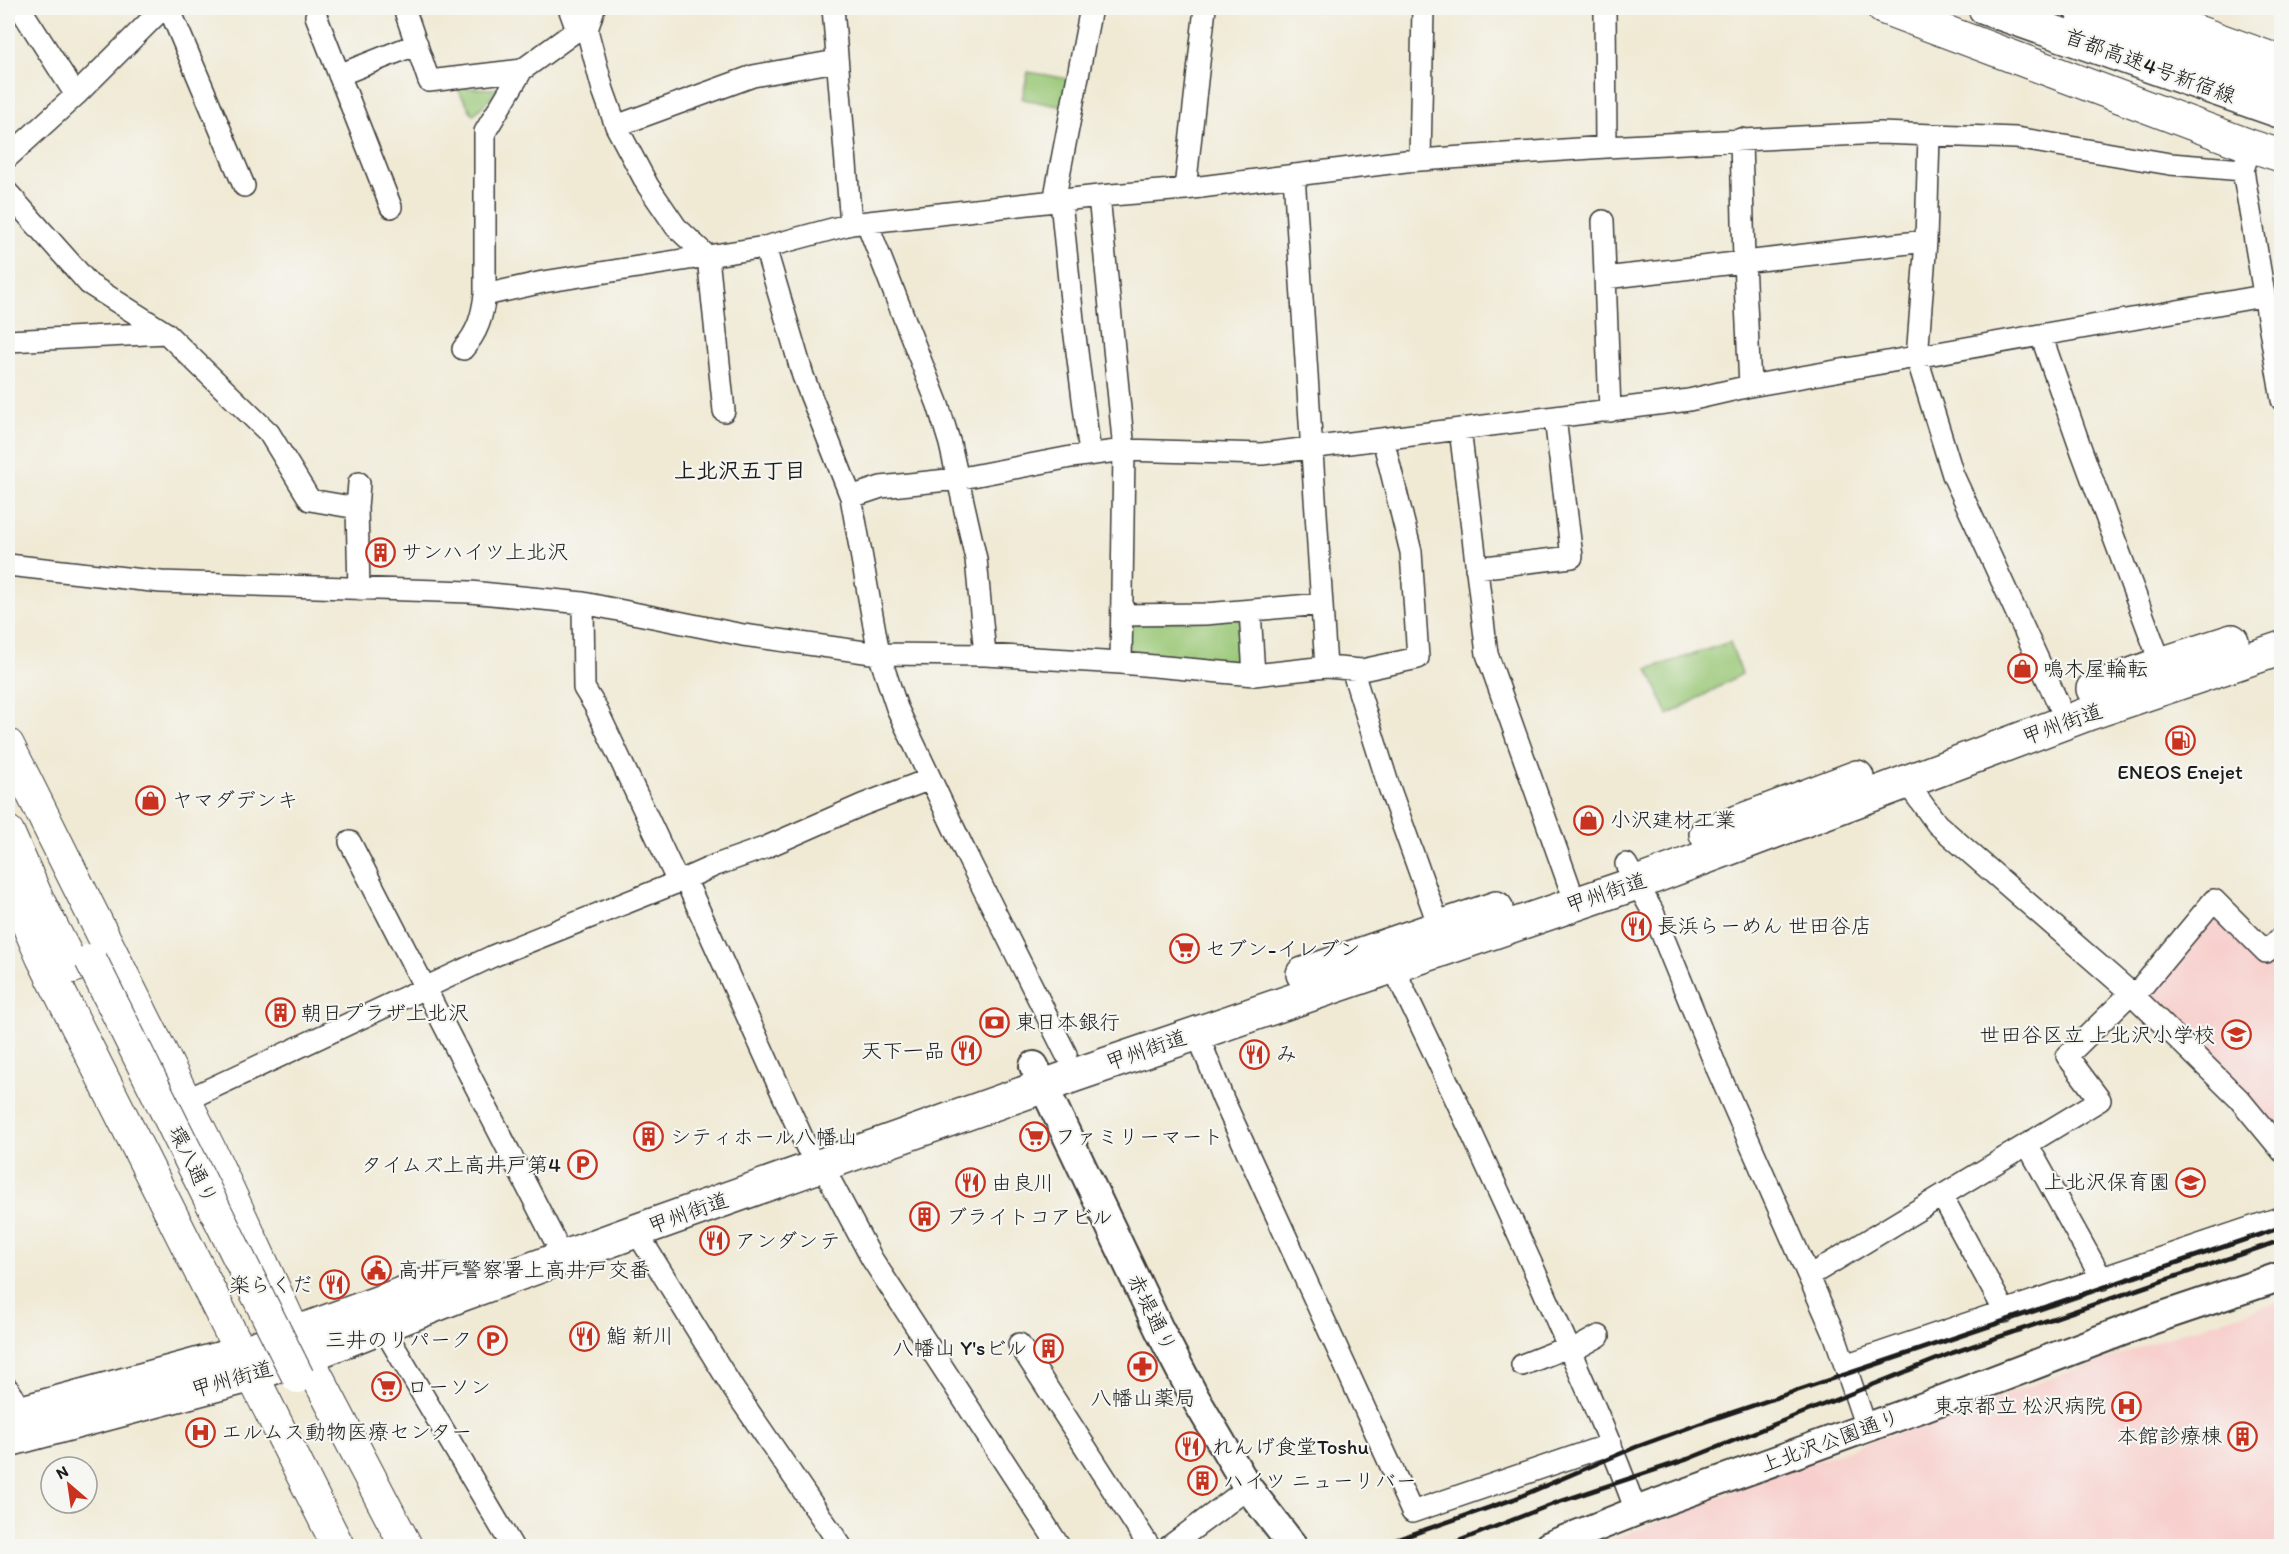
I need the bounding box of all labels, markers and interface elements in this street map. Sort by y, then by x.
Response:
street label: 首都高速4号新宿線 [2061,23,2239,108]
district label: 上北沢五丁目 [674,457,806,484]
building icon: サンハイツ上北沢 [364,536,396,568]
place label: サンハイツ上北沢 [401,539,568,564]
shop icon: 鳴木屋輪転 [2006,653,2038,685]
place label: 鳴木屋輪転 [2043,656,2148,681]
street label: 甲州街道 [2018,697,2106,750]
fuel station icon: ENEOS Enejet [2164,725,2196,757]
place label: ENEOS Enejet [2117,759,2243,784]
shop icon: ヤマダデンキ [135,784,167,816]
place label: ヤマダデンキ [172,787,298,812]
shop icon: 小沢建材工業 [1573,804,1605,836]
place label: 小沢建材工業 [1610,807,1736,832]
street label: 甲州街道 [1562,867,1650,918]
restaurant icon: 長浜らーめん 世田谷店 [1620,910,1652,942]
place label: 長浜らーめん 世田谷店 [1657,913,1872,938]
supermarket icon: セブン-イレブン [1168,933,1200,965]
place label: セブン-イレブン [1205,936,1360,961]
building icon: 朝日プラザ上北沢 [264,997,296,1029]
place label: 朝日プラザ上北沢 [301,1000,469,1025]
bank icon: 東日本銀行 [978,1006,1010,1038]
place label: 東日本銀行 [1015,1009,1120,1034]
school or university icon: 世田谷区立 上北沢小学校 [2220,1019,2252,1051]
place label: 世田谷区立 上北沢小学校 [1979,1022,2215,1047]
street label: 甲州街道 [1102,1024,1190,1075]
restaurant icon: 天下一品 [950,1035,982,1067]
place label: 天下一品 [861,1038,945,1063]
restaurant icon: み [1239,1038,1271,1070]
place label: み [1276,1041,1297,1066]
building icon: シティホール八幡山 [633,1121,665,1153]
supermarket icon: ファミリーマート [1018,1121,1050,1153]
street label: 環八通り [164,1122,223,1208]
place label: シティホール八幡山 [670,1124,858,1149]
place label: ファミリーマート [1055,1124,1223,1149]
parking icon: タイムズ上高井戸第4 [566,1149,598,1181]
place label: タイムズ上高井戸第4 [361,1152,561,1177]
school or university icon: 上北沢保育園 [2175,1166,2207,1198]
restaurant icon: 由良川 [954,1167,986,1199]
place label: 上北沢保育園 [2044,1169,2170,1194]
place label: 由良川 [991,1170,1054,1195]
street label: 甲州街道 [644,1186,732,1239]
building icon: ブライトコアビル [909,1201,941,1233]
place label: ブライトコアビル [946,1204,1113,1229]
restaurant icon: アンダンテ [698,1225,730,1257]
place label: アンダンテ [735,1228,840,1253]
public building icon: 高井戸警察署上高井戸交番 [361,1254,393,1286]
place label: 高井戸警察署上高井戸交番 [398,1257,650,1282]
restaurant icon: 楽らくだ [318,1269,350,1301]
street label: 赤堤通り [1123,1270,1182,1356]
place label: 楽らくだ [229,1272,313,1297]
restaurant icon: 鮨 新川 [569,1320,601,1352]
place label: 鮨 新川 [606,1323,674,1348]
parking icon: 三井のリパーク [477,1324,509,1356]
place label: 三井のリパーク [325,1327,472,1352]
building icon: 八幡山 Y'sビル [1032,1332,1064,1364]
place label: 八幡山 Y'sビル [892,1335,1027,1360]
pharmacy icon: 八幡山薬局 [1127,1351,1159,1383]
street label: 甲州街道 [188,1355,276,1402]
supermarket icon: ローソン [370,1371,402,1403]
place label: ローソン [407,1374,491,1399]
place label: 八幡山薬局 [1091,1385,1196,1410]
hospital icon: 東京都立 松沢病院 [2111,1390,2143,1422]
place label: 東京都立 松沢病院 [1933,1393,2106,1418]
street label: 上北沢公園通り [1756,1404,1903,1477]
hospital icon: エルムス動物医療センター [184,1416,216,1448]
place label: エルムス動物医療センター [221,1419,472,1444]
building icon: 本館診療棟 [2227,1420,2259,1452]
place label: 本館診療棟 [2117,1423,2222,1448]
restaurant icon: れんげ食堂Toshu [1175,1431,1207,1463]
place label: れんげ食堂Toshu [1212,1434,1369,1459]
north arrow [39,1455,99,1515]
text: N [53,1461,71,1483]
building icon: ハイツ ニューリバー [1186,1465,1218,1497]
place label: ハイツ ニューリバー [1223,1468,1417,1493]

